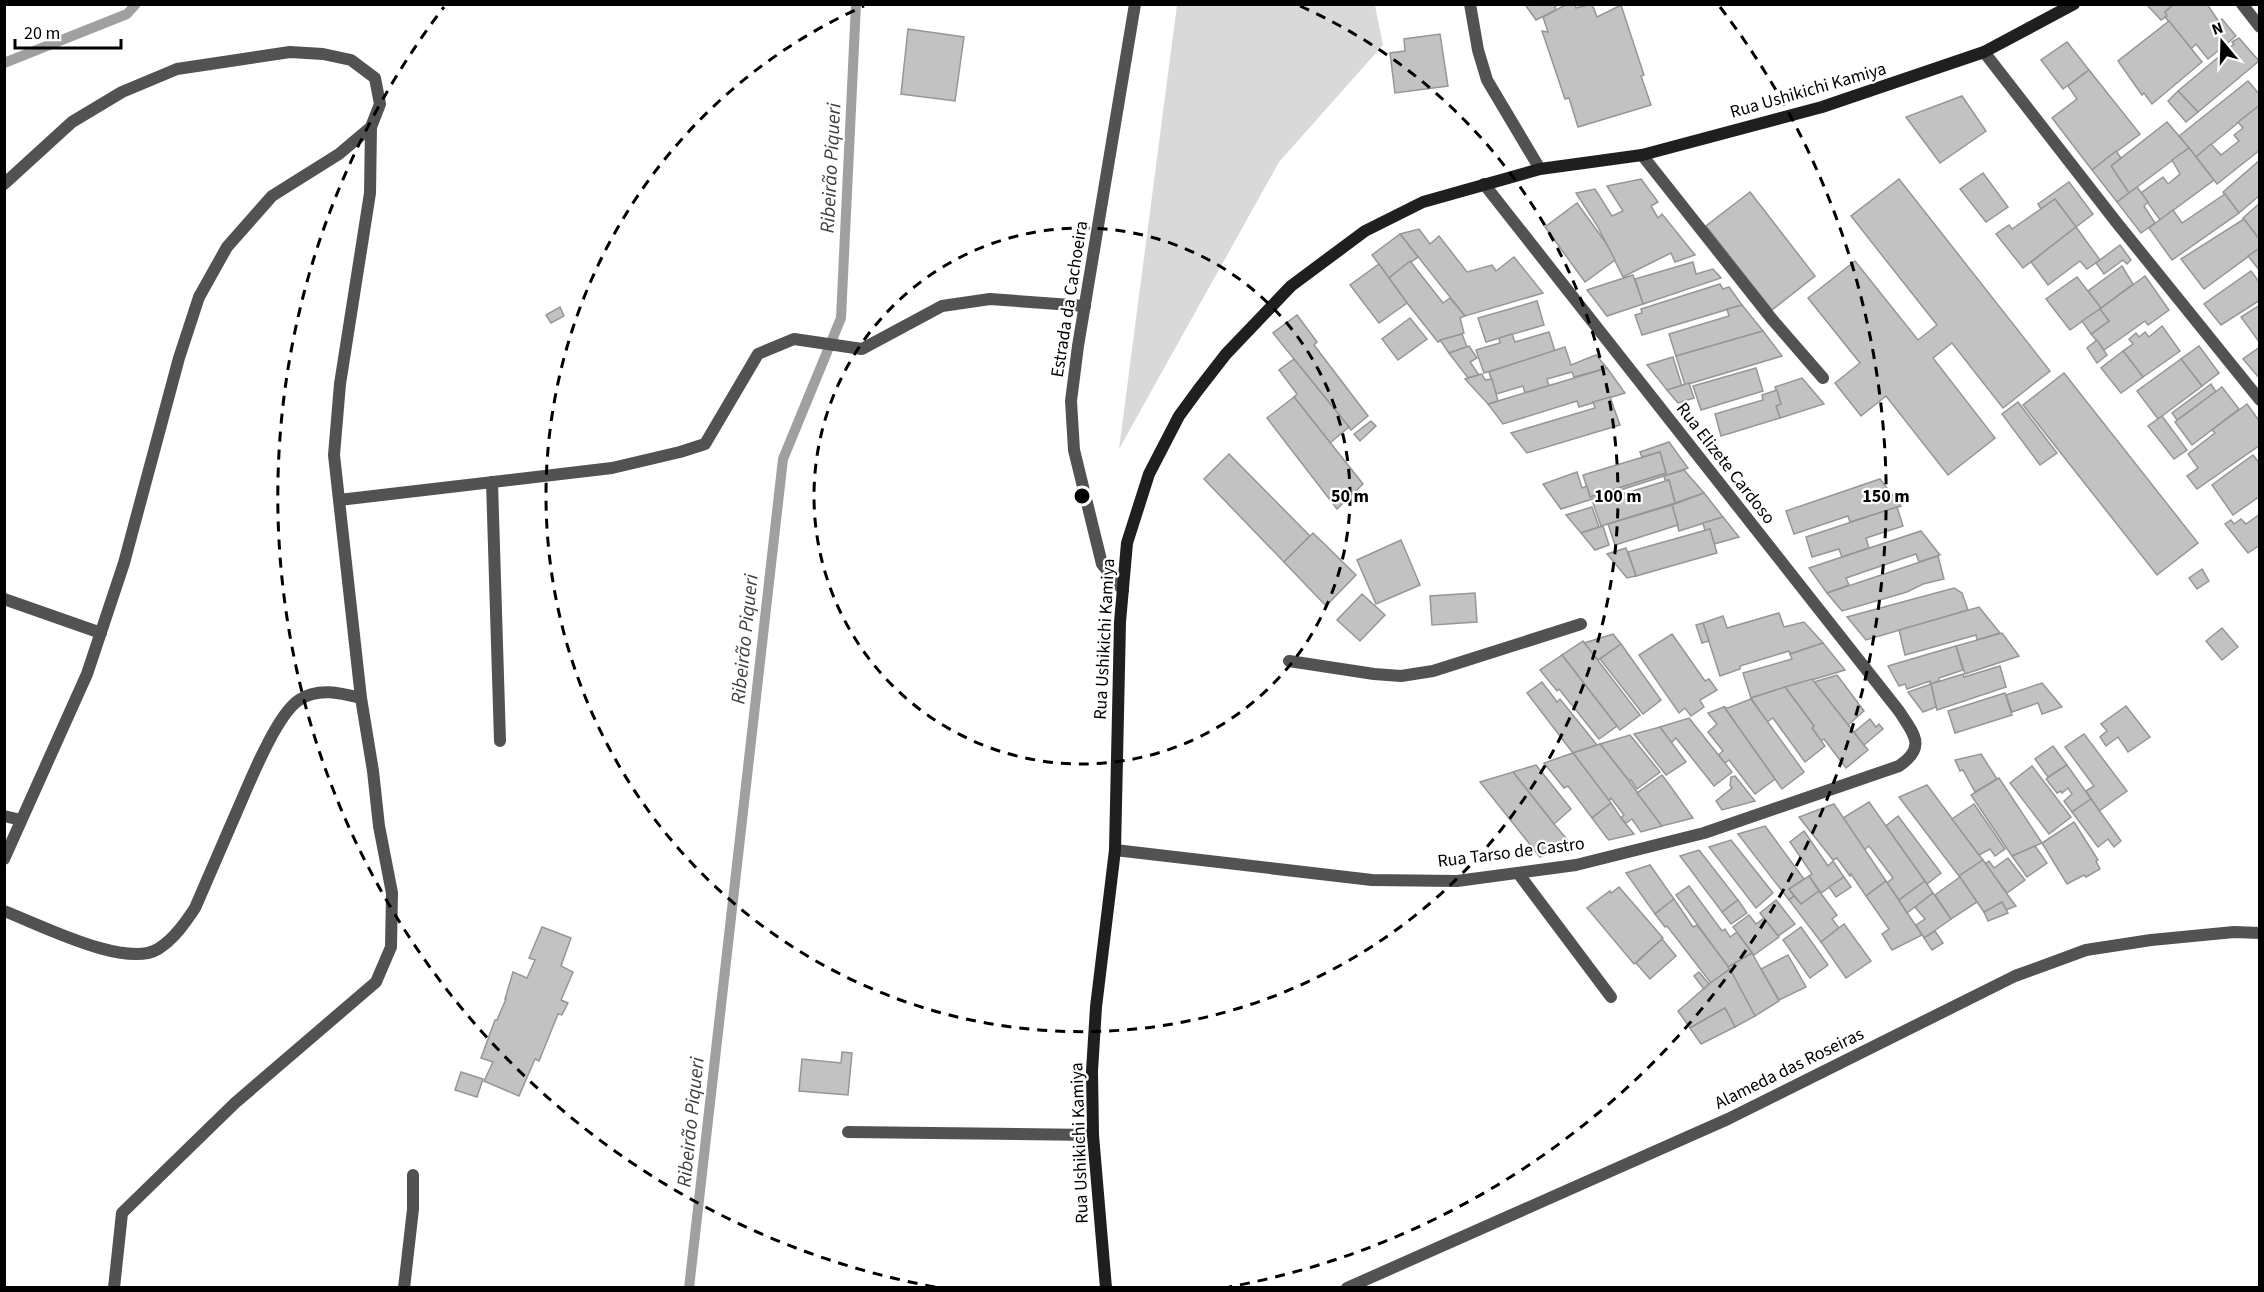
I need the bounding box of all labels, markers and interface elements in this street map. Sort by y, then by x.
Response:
scale bar [15,12,122,50]
north arrow [2192,12,2252,72]
text: N [2209,17,2226,41]
text: 20 m [24,21,60,46]
street label: Rua Ushikichi Kamiya [1727,56,1889,125]
water label: Ribeirão Piqueri [814,102,848,234]
street label: Estrada da Cachoeira [1045,219,1094,379]
street label: Rua Elizete Cardoso [1670,397,1781,529]
text: 50 m [1331,484,1369,509]
text: 100 m [1594,484,1642,509]
text: 150 m [1862,484,1910,509]
centre of rings [1072,486,1092,506]
street label: Rua Ushikichi Kamiya [1088,558,1121,720]
water label: Ribeirão Piqueri [724,572,766,706]
street label: Rua Tarso de Castro [1436,831,1586,874]
street label: Alameda das Roseiras [1710,1021,1868,1115]
water label: Ribeirão Piqueri [670,1055,712,1189]
street label: Rua Ushikichi Kamiya [1064,1062,1095,1224]

